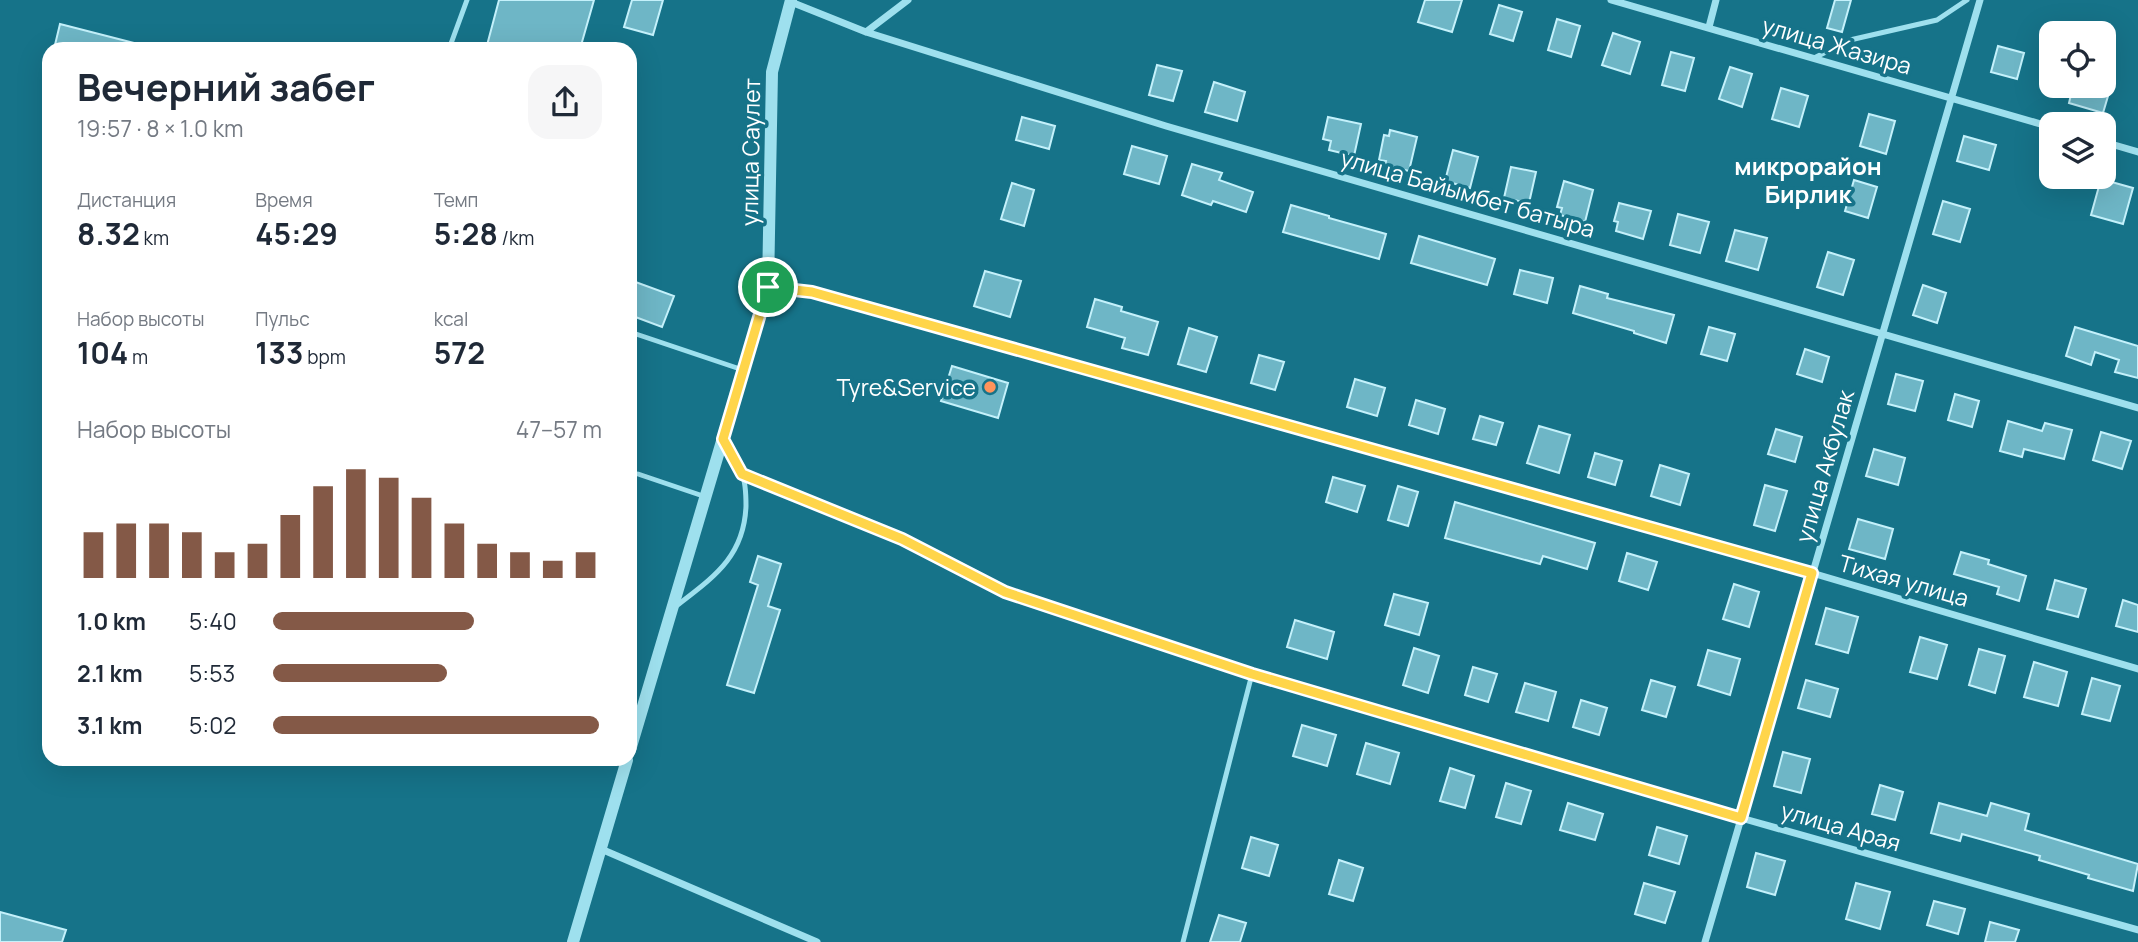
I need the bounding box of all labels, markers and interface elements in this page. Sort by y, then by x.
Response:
street label: улица Жазира [1759,8,1915,82]
map controls [2039,21,2116,189]
button: locate [2039,21,2116,98]
text: Вечерний забег [77,60,375,112]
button: share [528,65,602,139]
street label: улица Саулет [733,77,767,226]
text: 19:57 · 8 × 1.0 km [77,112,244,144]
button: layers [2039,112,2116,189]
street label: улица Байымбет батыра [1337,141,1599,245]
district label: микрорайон Бирлик [1734,149,1882,210]
text: Дистанция [77,187,176,213]
text: Время [255,187,313,213]
text: Темп [434,187,478,213]
text: 8.32 [77,213,140,254]
text: 45:29 [255,213,338,254]
text: 5:28 [434,213,498,254]
text: km [140,225,169,251]
text: /km [498,225,534,251]
pin [738,257,798,317]
icon: arrive [749,268,787,306]
text: Набор высоты [77,306,204,332]
text: Пульс [255,306,310,332]
text: kcal [434,306,468,332]
text: 104 [77,332,128,373]
text: 133 [255,332,303,373]
text: 572 [434,332,485,373]
text: m [128,344,148,370]
text: bpm [303,344,346,370]
place label: Tyre&Service [836,371,976,403]
marker: Tyre&Service [982,379,998,395]
street label: улица Акбулак [1787,385,1861,546]
text: Набор высоты [77,413,231,445]
text: 47–57 m [516,413,602,445]
street label: Тихая улица [1835,546,1973,614]
text: 1.0 km [77,605,146,637]
text: 5:40 [189,605,237,637]
text: 2.1 km [77,657,143,689]
text: 5:53 [189,657,235,689]
text: 3.1 km [77,709,142,741]
text: 5:02 [189,709,236,741]
street label: улица Арая [1777,794,1905,858]

